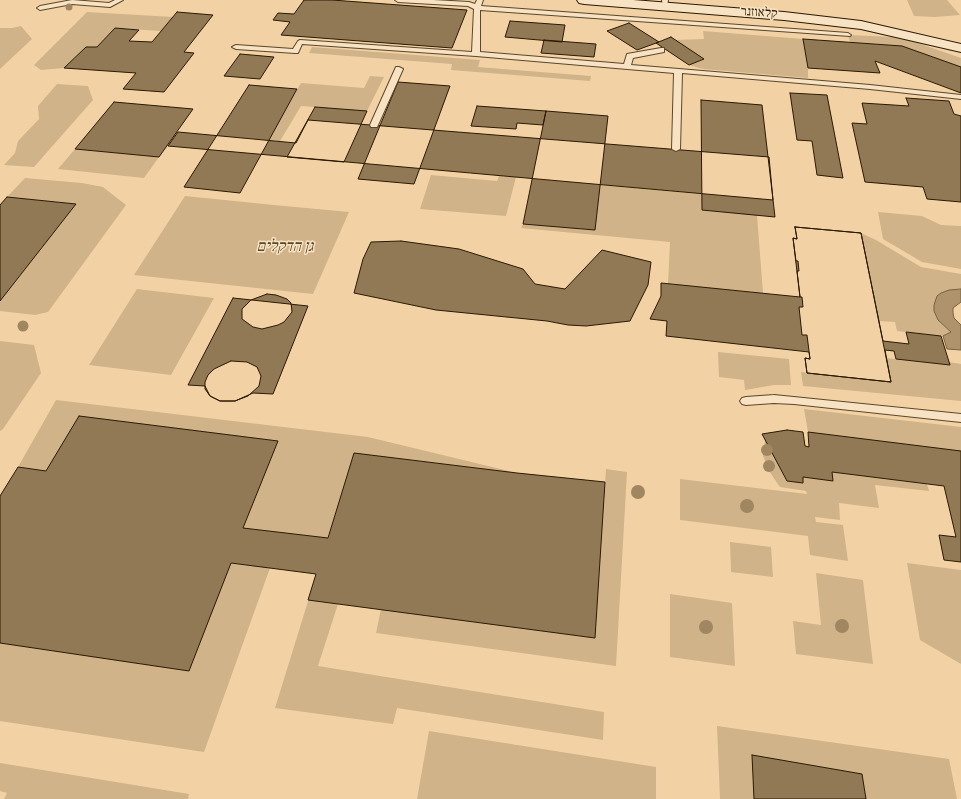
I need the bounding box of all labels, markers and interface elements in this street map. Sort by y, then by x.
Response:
street label: קלאוזנר [740,5,778,23]
park label: גן הדקלים [257,238,313,258]

